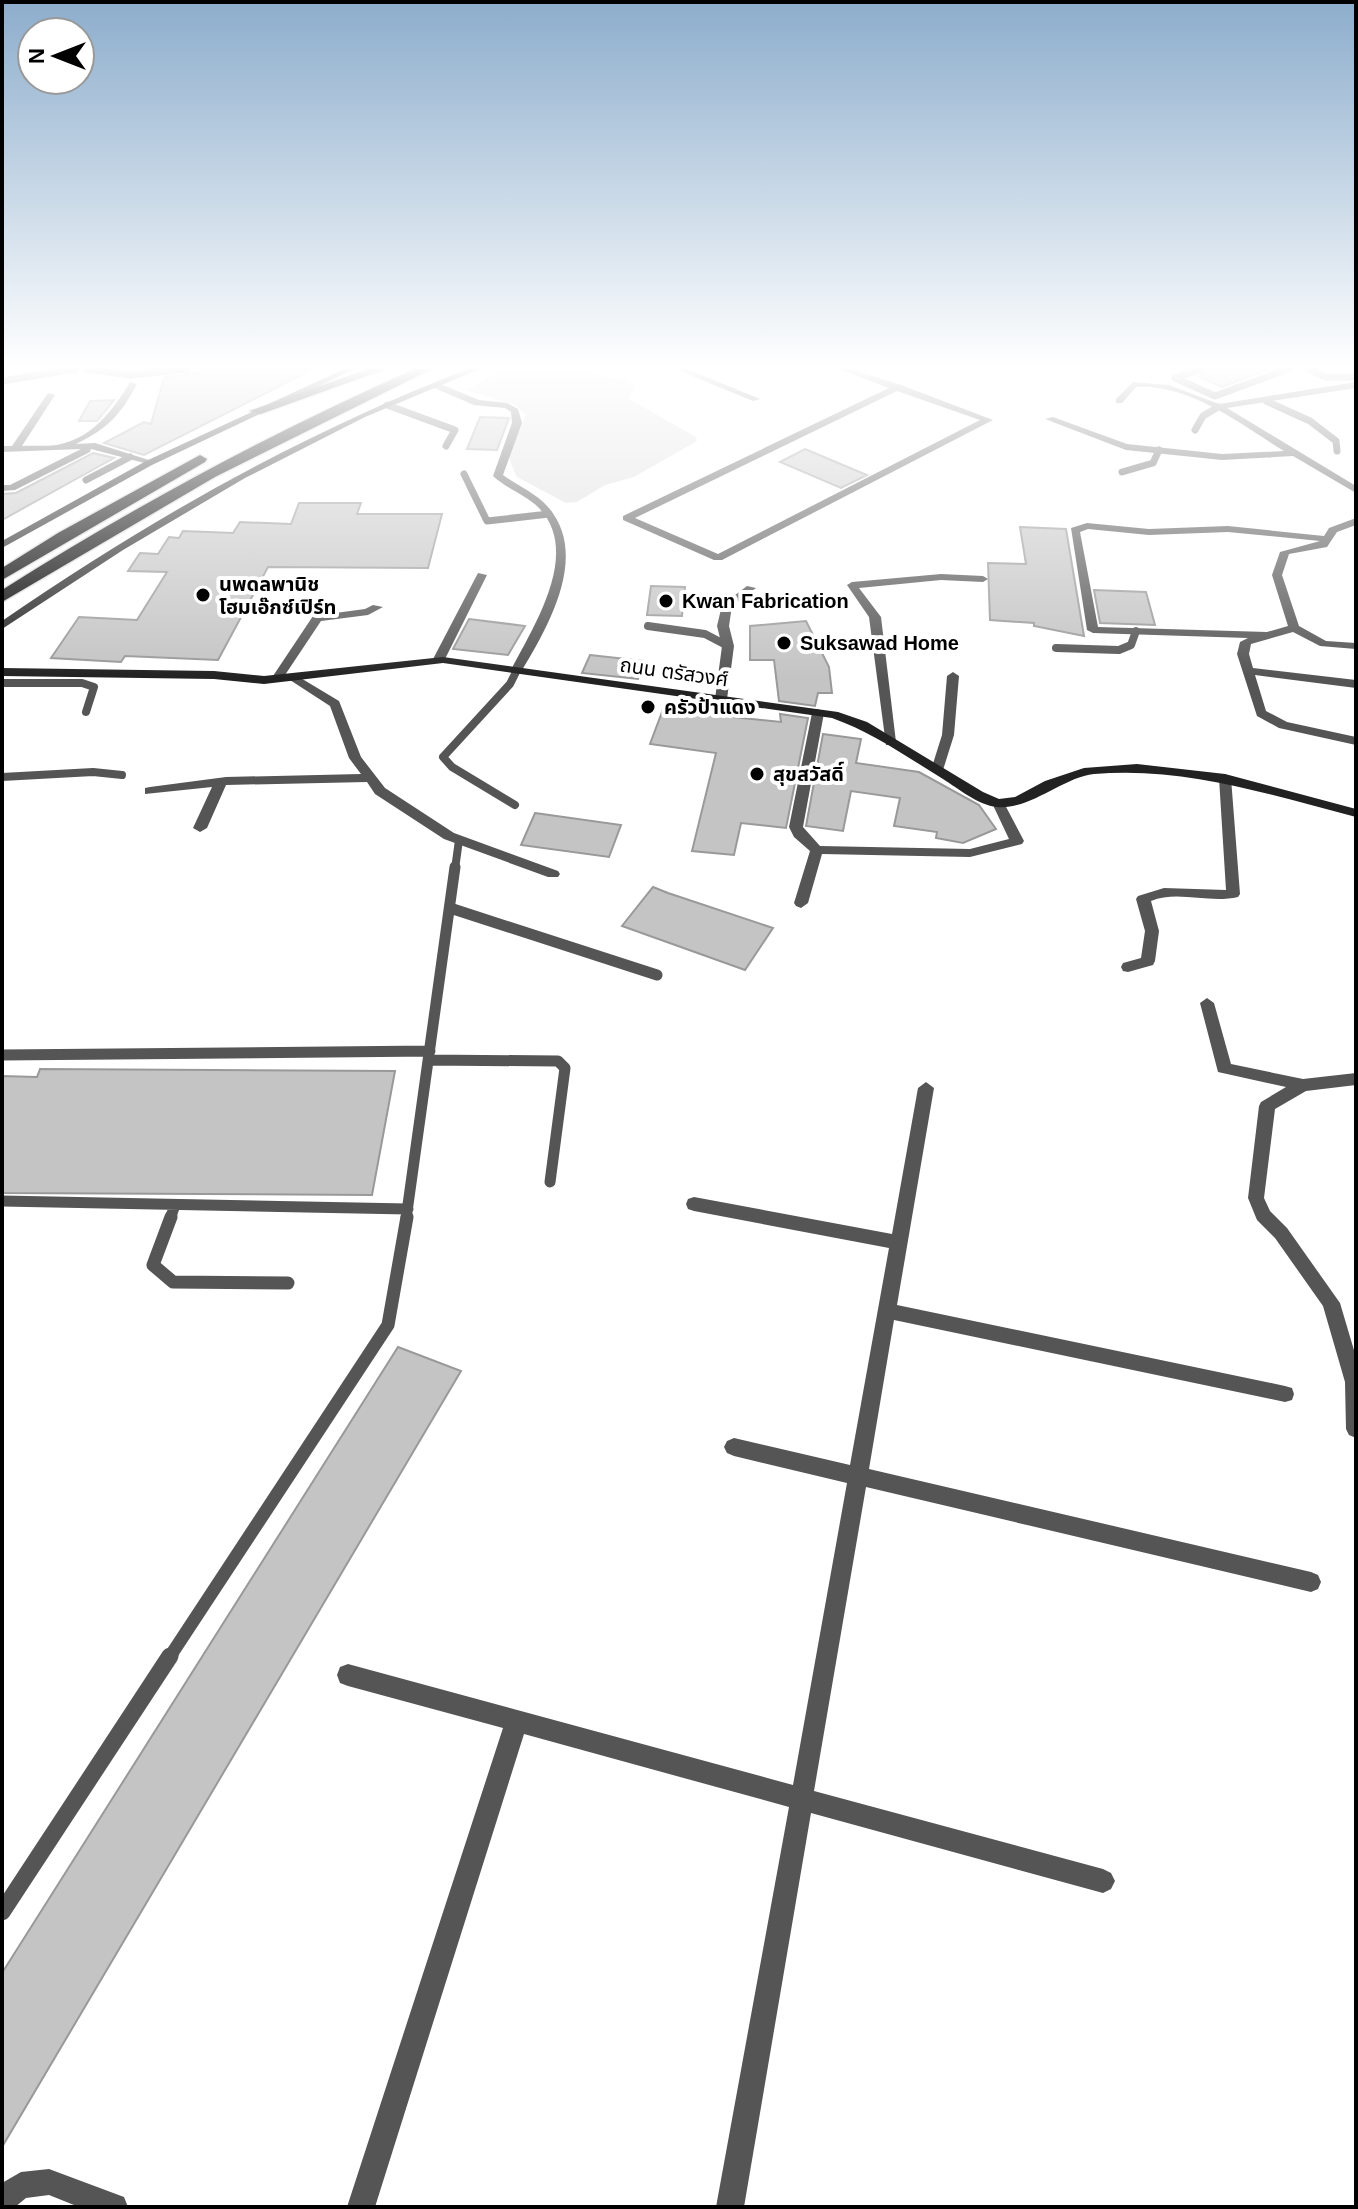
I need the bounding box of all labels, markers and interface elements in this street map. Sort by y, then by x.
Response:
north arrow [16,16,96,96]
text: N [24,48,49,64]
place label: นพดลพานิช โฮมเอ๊กซ์เปิร์ท [219,573,337,618]
marker: นพดลพานิช โฮมเอ๊กซ์เปิร์ท [194,586,212,604]
place label: Kwan Fabrication [682,590,849,612]
marker: Kwan Fabrication [657,592,675,610]
place label: Suksawad Home [800,632,959,654]
marker: Suksawad Home [775,634,793,652]
street label: ถนน ตรัสวงศ์ [618,654,730,690]
place label: ครัวป้าแดง [664,696,756,718]
marker: ครัวป้าแดง [639,698,657,716]
place label: สุขสวัสดิ์ [773,761,845,786]
marker: สุขสวัสดิ์ [748,765,766,783]

